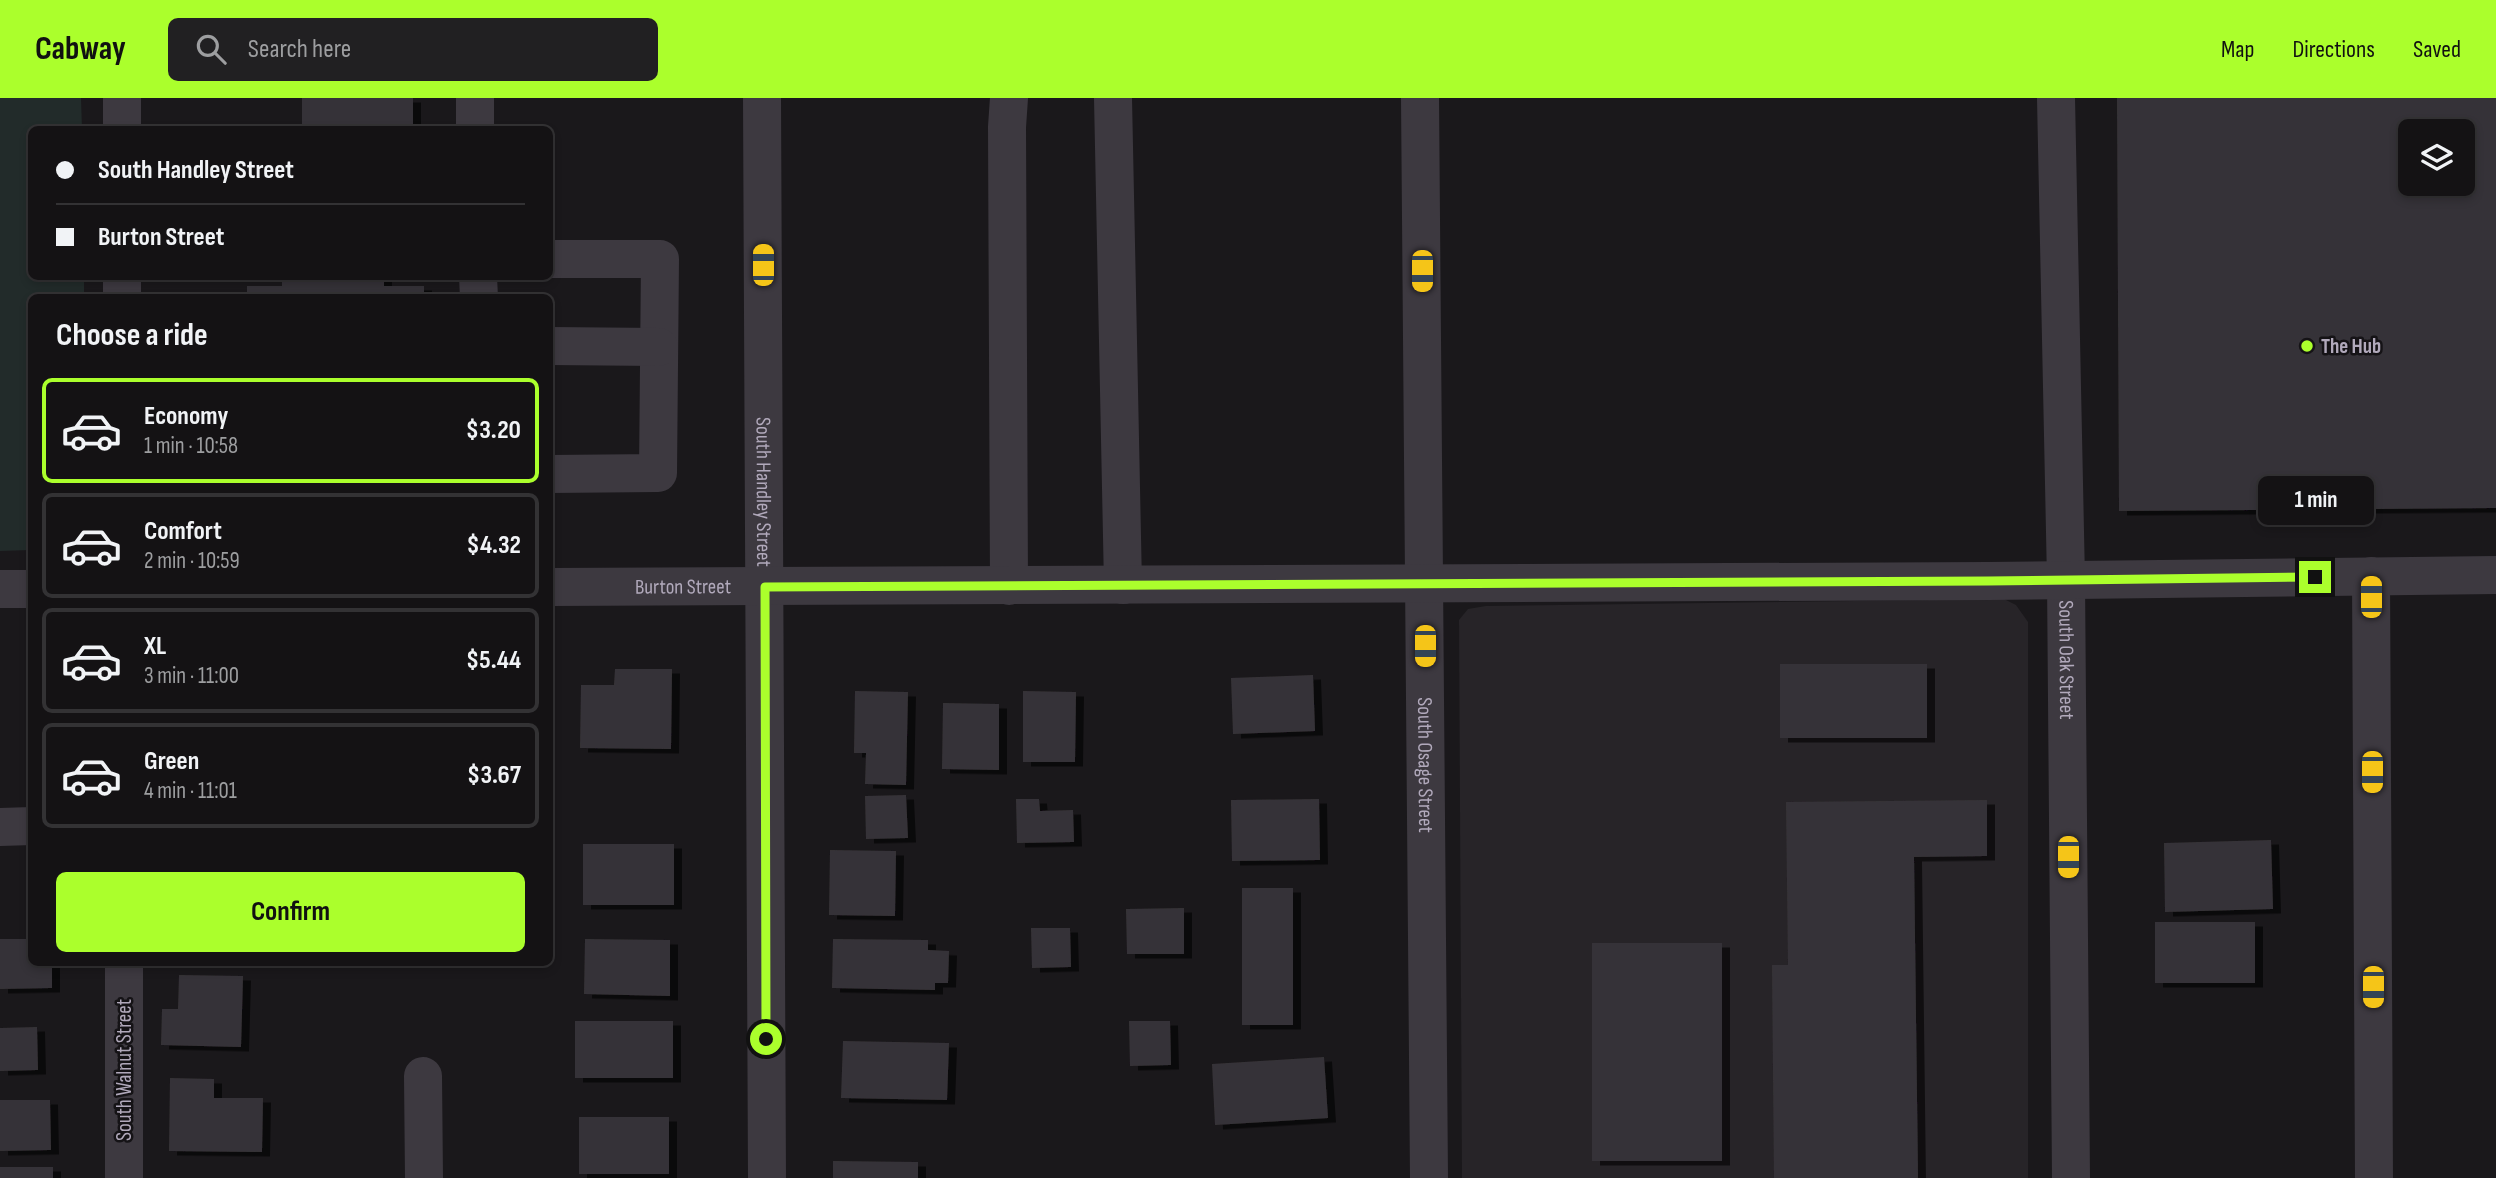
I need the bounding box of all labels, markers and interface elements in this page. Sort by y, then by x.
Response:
search box [168,18,658,81]
text: Cabway [35,29,126,69]
icon: search [192,30,230,68]
text: Search here [248,34,351,65]
text: Map [2221,35,2254,64]
text: Directions [2292,35,2375,64]
text: Saved [2413,35,2461,64]
map controls [2398,119,2475,196]
button: layers [2398,119,2475,196]
text: South Handley Street [98,155,294,186]
text: Burton Street [98,222,224,253]
car [753,244,774,286]
car [1412,250,1433,292]
text: Choose a ride [56,316,208,355]
place label: The Hub [2321,334,2381,359]
marker: The Hub [2299,338,2315,354]
icon: car [60,399,123,462]
text: Economy [144,401,228,432]
text: $3.20 [466,415,521,446]
street label: South Handley Street [750,417,776,567]
text: 1 min · 10:58 [144,432,238,460]
callout: 1 min [2257,476,2373,524]
text: 1 min [2295,486,2337,514]
icon: car [60,514,123,577]
text: Comfort [144,516,222,547]
text: $4.32 [467,530,521,561]
text: 2 min · 10:59 [144,547,240,575]
route end [2299,561,2331,593]
street label: Burton Street [635,574,731,600]
car [2361,576,2382,618]
street label: South Oak Street [2053,600,2079,720]
car [1415,625,1436,667]
icon: car [60,629,123,692]
text: XL [144,631,166,662]
text: $5.44 [466,645,521,676]
text: 3 min · 11:00 [144,662,239,690]
street label: South Osage Street [1412,697,1438,833]
icon: car [60,744,123,807]
text: Green [144,746,199,777]
car [2362,751,2383,793]
text: $3.67 [467,760,521,791]
text: 4 min · 11:01 [144,777,237,805]
car [2058,836,2079,878]
button: Confirm [56,872,525,952]
car [2363,966,2384,1008]
street label: South Walnut Street [112,999,137,1141]
route start [750,1023,782,1055]

